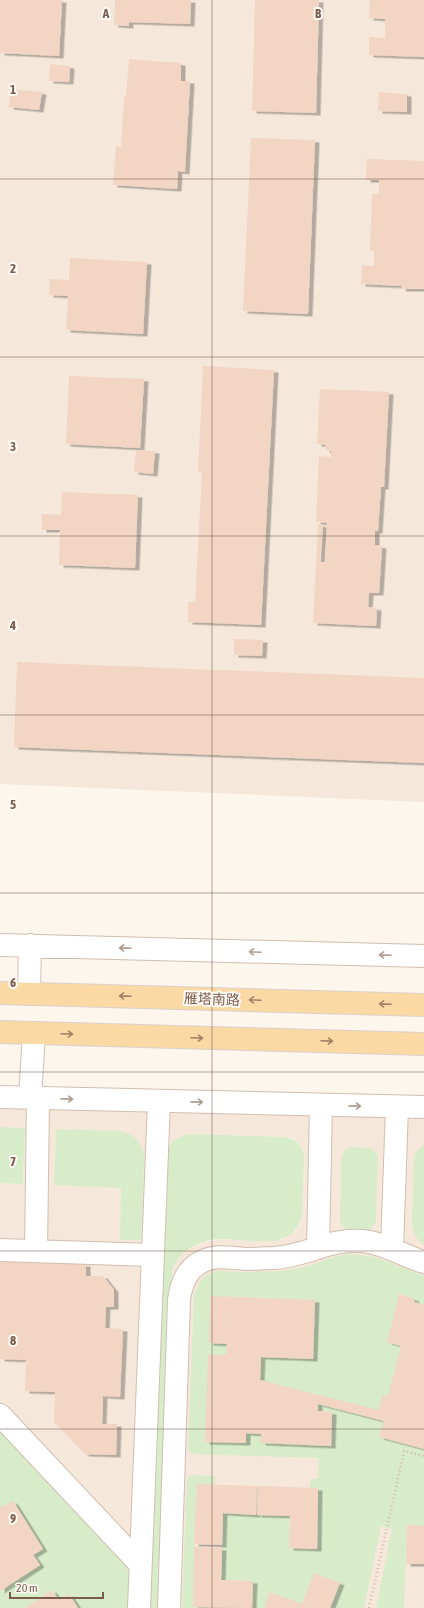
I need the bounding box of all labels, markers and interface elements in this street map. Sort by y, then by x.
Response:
text: A [102,6,110,21]
text: B [315,6,322,21]
text: 1 [10,82,16,97]
text: 2 [10,261,16,276]
text: 3 [10,439,16,454]
text: 4 [9,618,16,633]
text: 5 [10,797,16,812]
one-way arrow [119,944,132,952]
one-way arrow [249,948,262,955]
one-way arrow [379,951,392,959]
text: 6 [10,975,16,990]
street label: 雁塔南路 [184,990,240,1008]
one-way arrow [119,993,132,1000]
one-way arrow [249,996,262,1004]
one-way arrow [379,1000,392,1008]
one-way arrow [60,1030,73,1038]
one-way arrow [190,1034,203,1041]
one-way arrow [320,1038,333,1045]
one-way arrow [60,1095,73,1103]
one-way arrow [190,1098,203,1106]
one-way arrow [348,1102,361,1110]
text: 7 [10,1154,16,1169]
text: 8 [10,1333,16,1348]
text: 9 [10,1511,16,1526]
scale bar [10,1574,103,1600]
text: 20 m [16,1581,38,1595]

